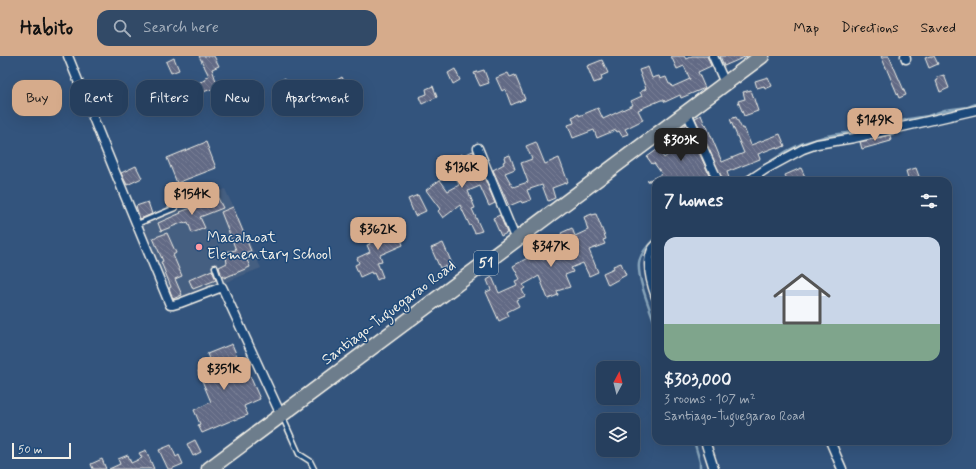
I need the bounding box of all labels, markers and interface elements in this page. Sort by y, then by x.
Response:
search box [97,10,377,46]
text: Habito [20,16,73,41]
icon: search [111,17,133,39]
text: Search here [143,18,219,38]
text: Map [793,19,819,37]
text: Directions [841,19,899,37]
text: Saved [921,19,956,37]
chip: Buy [12,80,62,116]
chip: Rent [70,80,128,116]
chip: Filters [136,80,203,116]
chip: New [211,80,264,116]
chip: Apartment [272,80,363,116]
pin: $149K [847,108,903,142]
text: $149K [856,112,894,129]
pin: $303K [653,128,709,162]
text: $303K [663,132,699,149]
pin: $136K [434,155,490,189]
text: $136K [445,159,479,176]
pin: $154K [164,182,220,216]
text: $154K [173,186,211,203]
text: 7 homes [664,190,723,212]
icon: filters [918,190,940,212]
pin: $362K [350,217,406,251]
text: $362K [359,221,397,238]
place label: Macalaoat Elementary School [207,228,332,265]
pin: $347K [523,234,579,268]
text: $347K [532,238,570,255]
marker: Macalaoat Elementary School [194,242,204,252]
road number: 51 [474,251,498,275]
street label: Santiago-Tuguegarao Road [318,256,461,371]
icon: home [766,263,838,335]
pin: $351K [196,357,252,391]
text: $351K [207,361,241,378]
north arrow [596,361,640,405]
map controls [596,361,640,457]
text: $303,000 [664,369,731,391]
text: 3 rooms · 107 m² [664,391,756,408]
text: Santiago-Tuguegarao Road [664,408,805,425]
button: layers [596,413,640,457]
scale bar [12,441,71,460]
text: 50 m [18,443,43,457]

